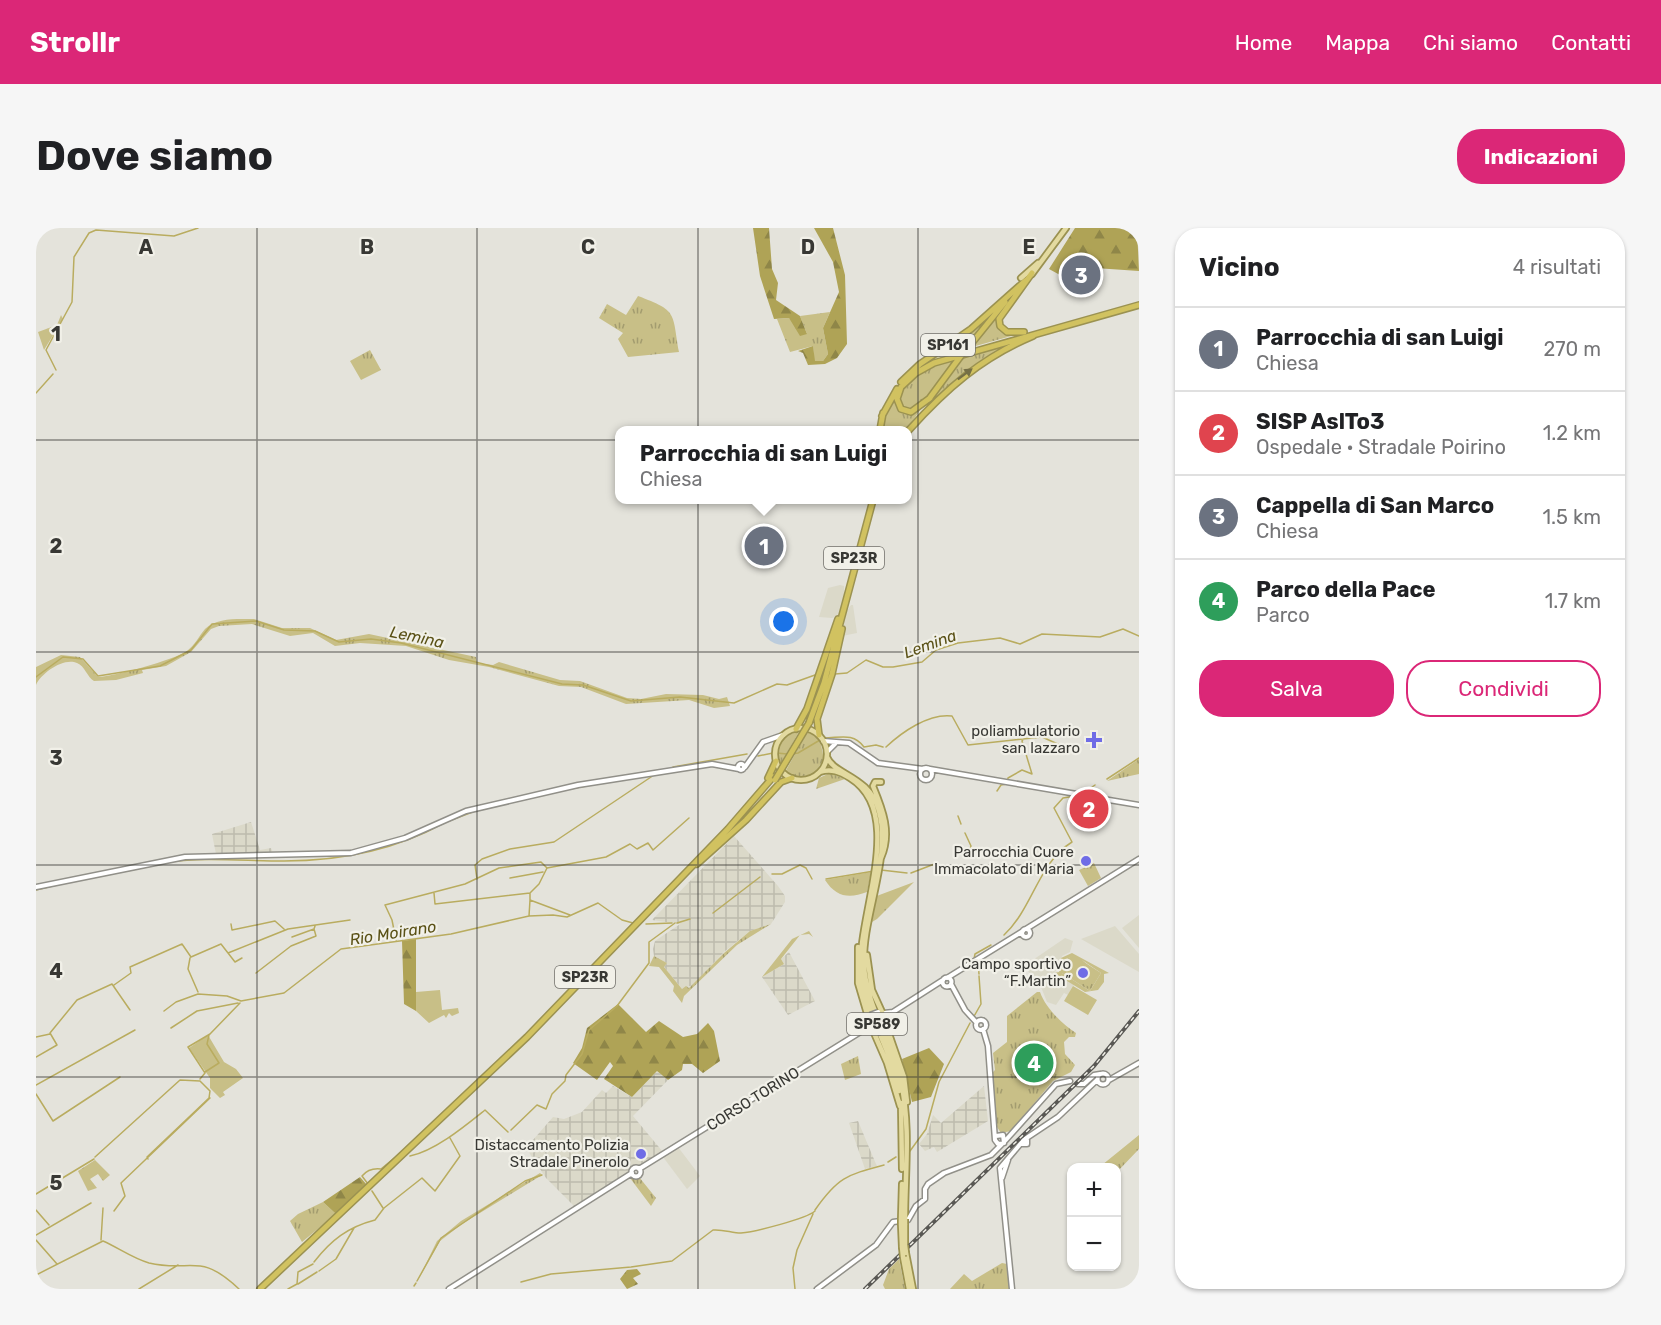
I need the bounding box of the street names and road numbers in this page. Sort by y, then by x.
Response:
road number: SP161 [921,334,975,356]
road number: SP23R [824,547,884,569]
road number: SP23R [555,966,615,988]
road number: SP589 [847,1013,907,1035]
street label: CORSO TORINO [703,1063,803,1135]

